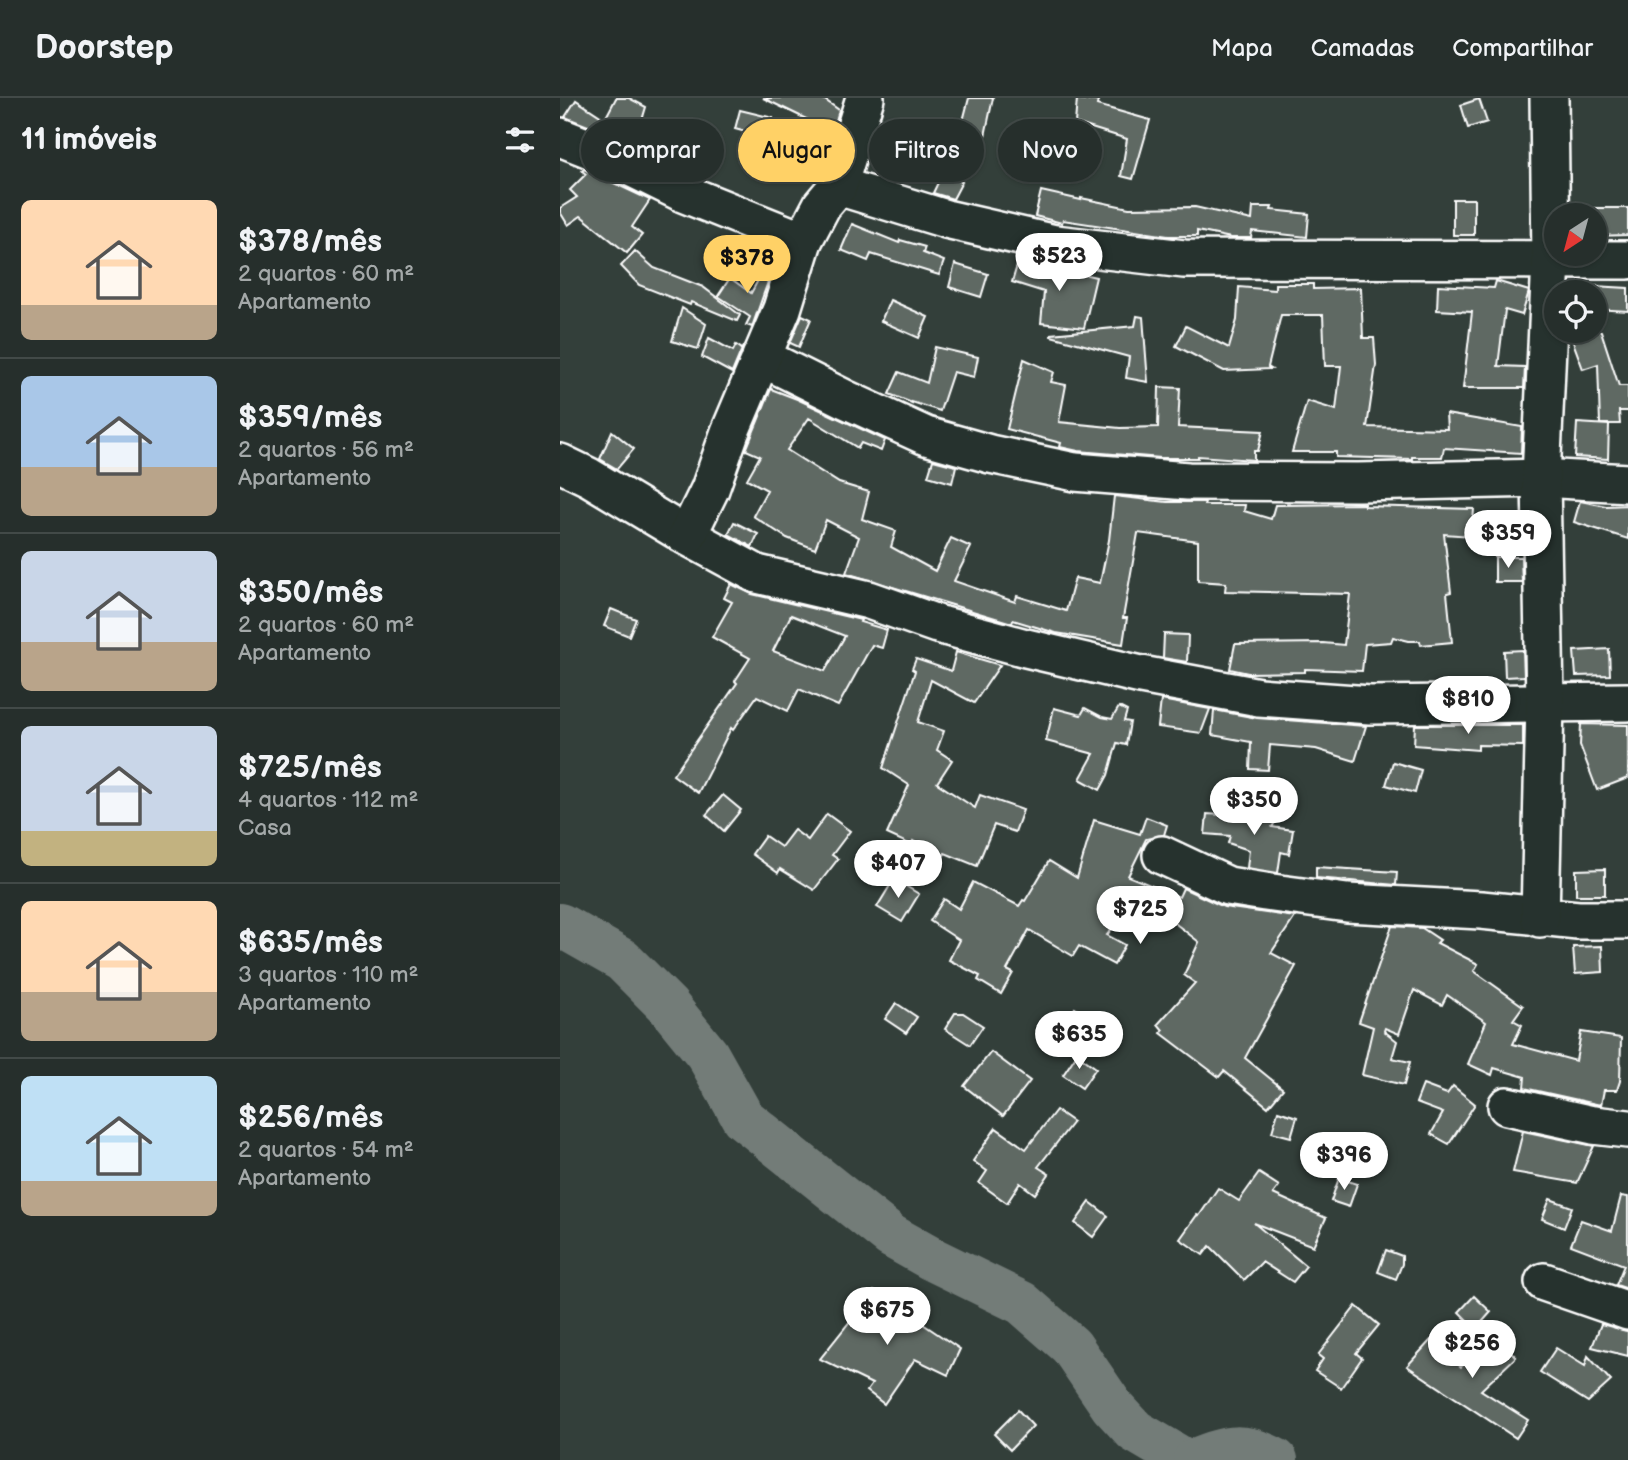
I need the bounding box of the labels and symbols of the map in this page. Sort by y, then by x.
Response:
north arrow [1544,203,1606,266]
pin: $523 [1018,234,1100,293]
pin: $378 [706,236,788,295]
pin: $359 [1467,510,1549,570]
pin: $810 [1427,676,1509,736]
pin: $350 [1213,778,1295,837]
pin: $407 [857,840,939,900]
pin: $725 [1099,886,1181,946]
pin: $635 [1038,1012,1120,1071]
pin: $396 [1303,1132,1385,1192]
pin: $675 [846,1288,928,1347]
pin: $256 [1431,1320,1513,1380]

